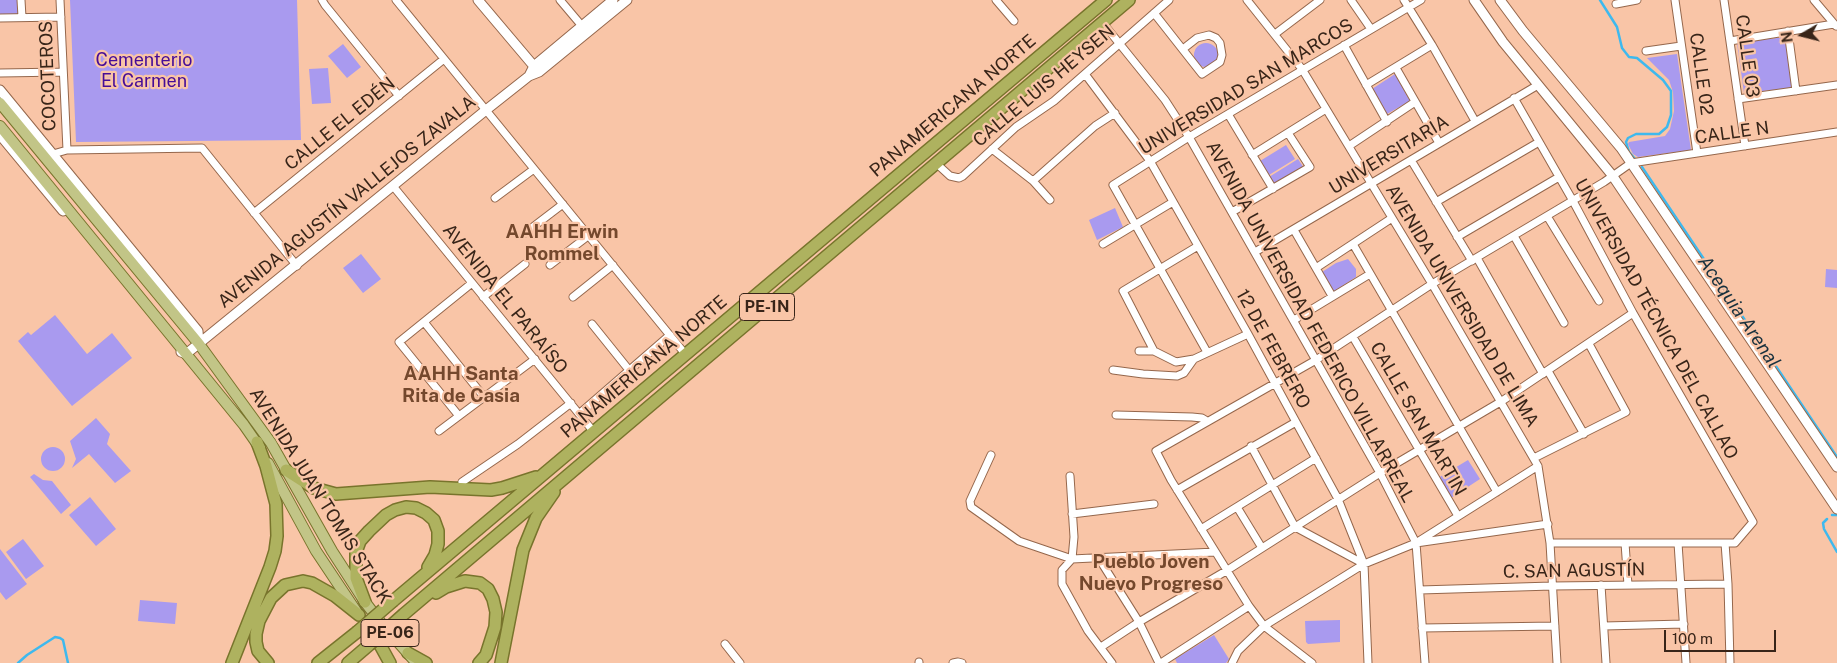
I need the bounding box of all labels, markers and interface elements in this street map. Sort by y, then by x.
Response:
north arrow [1777,10,1827,60]
street label: CALLE 03 [1730,13,1764,99]
street label: UNIVERSIDAD SAN MARCOS [1135,14,1357,160]
street label: COCOTEROS [35,20,61,132]
street label: CALLE LUIS HEYSEN [969,21,1119,151]
street label: PANAMERICANA NORTE [866,30,1040,182]
street label: CALLE 02 [1685,31,1717,117]
text: N [1778,31,1796,44]
park label: Cementerio El Carmen [96,49,192,92]
street label: CALLE EL EDÉN [280,73,400,175]
street label: AVENIDA AGUSTÍN VALLEJOS ZAVALA [214,91,480,313]
street label: UNIVERSITARIA [1325,111,1453,199]
street label: CALLE N [1693,117,1771,149]
street label: AVENIDA UNIVERSIDAD FEDERICO VILLARREAL [1201,138,1419,506]
street label: UNIVERSIDAD TÉCNICA DEL CALLAO [1570,175,1742,463]
street label: AVENIDA UNIVERSIDAD DE LIMA [1381,181,1543,431]
street label: AVENIDA EL PARAÍSO [438,220,572,378]
district label: AAHH Erwin Rommel [506,221,618,265]
water label: Acequia Arenal [1693,251,1785,373]
street label: 12 DE FEBRERO [1231,285,1315,413]
street label: PANAMERICANA NORTE [557,291,731,443]
road number: PE-1N [740,294,794,320]
street label: CALLE SAN MARTIN [1365,338,1471,500]
district label: AAHH Santa Rita de Casia [402,363,520,407]
street label: AVENIDA JUAN TOMIS STACK [244,384,396,608]
district label: Pueblo Joven Nuevo Progreso [1079,551,1223,595]
street label: C. SAN AGUSTÍN [1503,559,1645,583]
road number: PE-06 [361,620,419,646]
scale bar [1667,620,1780,652]
text: 100 m [1672,630,1713,647]

